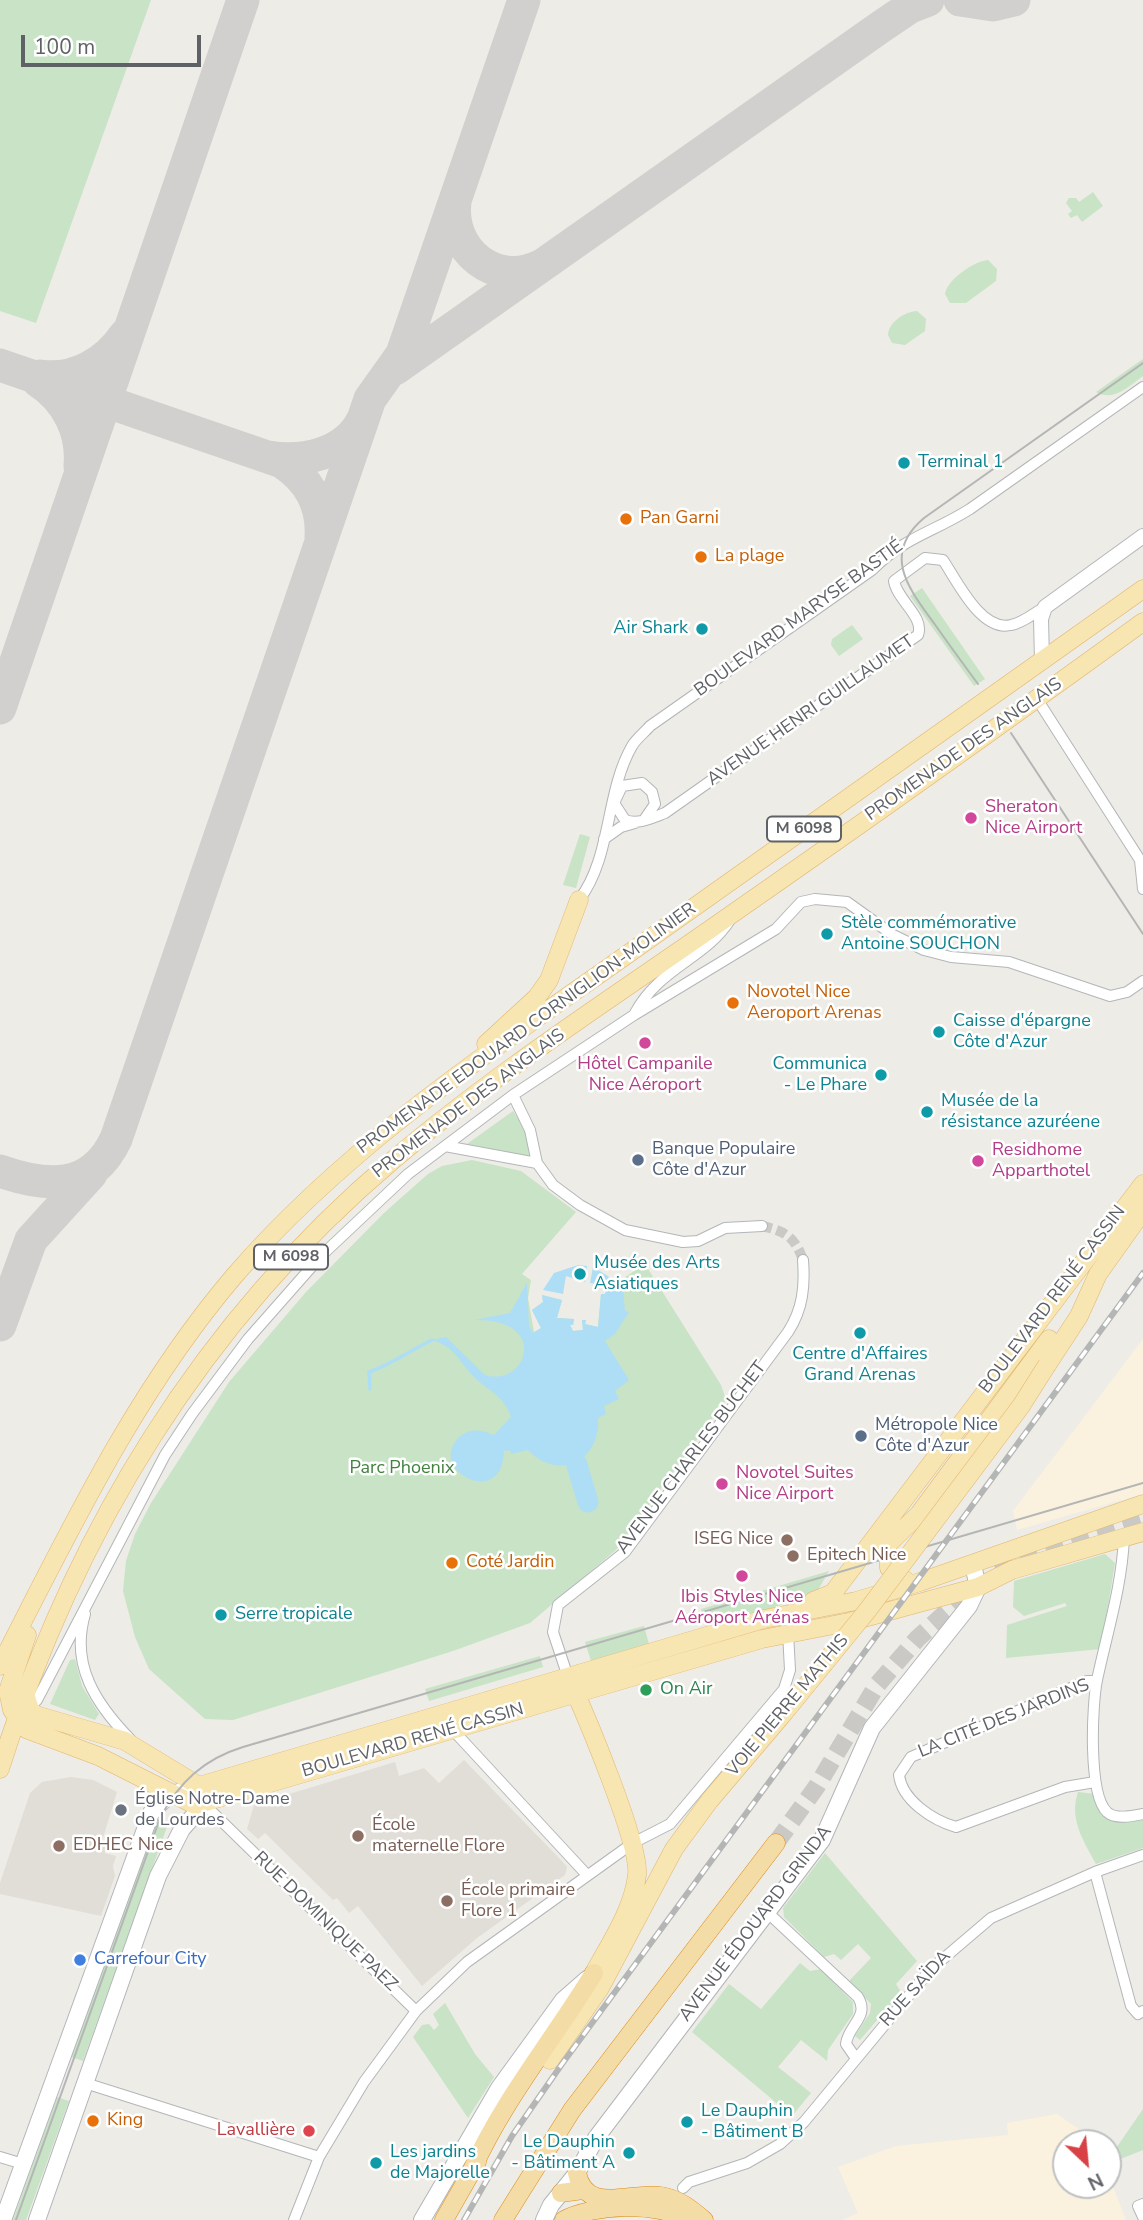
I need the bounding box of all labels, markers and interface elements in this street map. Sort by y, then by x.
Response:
scale bar [24,21,205,65]
text: 100 m [34,33,95,61]
place label: Terminal 1 [918,452,1004,474]
marker: Terminal 1 [896,455,912,471]
place label: Pan Garni [640,508,719,530]
marker: Pan Garni [618,511,634,527]
street label: BOULEVARD MARYSE BASTIÉ [691,536,907,702]
place label: La plage [715,546,784,568]
marker: La plage [693,549,709,565]
place label: Air Shark [613,618,688,640]
marker: Air Shark [694,621,710,637]
street label: AVENUE HENRI GUILLAUMET [703,631,919,791]
street label: PROMENADE DES ANGLAIS [862,674,1066,826]
place label: Sheraton Nice Airport [985,797,1082,840]
marker: Sheraton Nice Airport [963,810,979,826]
road number: M 6098 [767,816,841,842]
street label: PROMENADE EDOUARD CORNIGLION-MOLINIER [353,899,701,1159]
place label: Stèle commémorative Antoine SOUCHON [841,913,1016,956]
marker: Stèle commémorative Antoine SOUCHON [819,926,835,942]
place label: Novotel Nice Aeroport Arenas [747,982,882,1024]
marker: Novotel Nice Aeroport Arenas [725,995,741,1011]
place label: Caisse d'épargne Côte d'Azur [953,1011,1091,1054]
marker: Caisse d'épargne Côte d'Azur [931,1024,947,1040]
street label: PROMENADE DES ANGLAIS [369,1025,569,1183]
marker: Hôtel Campanile Nice Aéroport [637,1035,653,1051]
place label: Hôtel Campanile Nice Aéroport [577,1054,713,1096]
place label: Communica - Le Phare [772,1054,867,1096]
marker: Communica - Le Phare [873,1067,889,1083]
place label: Musée de la résistance azuréene [941,1091,1100,1134]
marker: Musée de la résistance azuréene [919,1104,935,1120]
place label: Banque Populaire Côte d'Azur [652,1139,795,1182]
place label: Residhome Apparthotel [992,1140,1090,1182]
marker: Banque Populaire Côte d'Azur [630,1152,646,1168]
marker: Residhome Apparthotel [970,1153,986,1169]
street label: BOULEVARD RENÉ CASSIN [975,1202,1131,1398]
road number: M 6098 [254,1245,328,1270]
place label: Musée des Arts Asiatiques [594,1253,720,1296]
marker: Musée des Arts Asiatiques [572,1266,588,1282]
marker: Centre d'Affaires Grand Arenas [852,1325,868,1341]
place label: Centre d'Affaires Grand Arenas [792,1344,928,1386]
street label: AVENUE CHARLES BUCHET [613,1357,771,1559]
place label: Métropole Nice Côte d'Azur [875,1415,998,1458]
marker: Métropole Nice Côte d'Azur [853,1428,869,1444]
park label: Parc Phoenix [350,1458,454,1480]
place label: Novotel Suites Nice Airport [736,1463,854,1506]
marker: Novotel Suites Nice Airport [714,1476,730,1492]
place label: ISEG Nice [694,1529,773,1551]
marker: ISEG Nice [779,1532,795,1548]
place label: Epitech Nice [807,1545,906,1567]
marker: Epitech Nice [785,1548,801,1564]
place label: Coté Jardin [466,1552,554,1574]
marker: Coté Jardin [444,1555,460,1571]
marker: Ibis Styles Nice Aéroport Arénas [734,1568,750,1584]
place label: Ibis Styles Nice Aéroport Arénas [675,1587,809,1630]
place label: Serre tropicale [235,1604,353,1626]
marker: Serre tropicale [213,1607,229,1623]
street label: VOIE PIERRE MATHIS [722,1631,854,1781]
street label: LA CITÉ DES JARDINS [915,1675,1093,1763]
place label: On Air [660,1679,712,1701]
marker: On Air [638,1682,654,1698]
street label: BOULEVARD RENÉ CASSIN [300,1699,526,1783]
place label: Église Notre-Dame de Lourdes [135,1789,289,1832]
marker: Église Notre-Dame de Lourdes [113,1802,129,1818]
place label: École maternelle Flore [372,1815,505,1857]
street label: AVENUE ÉDOUARD GRINDA [675,1822,837,2026]
marker: École maternelle Flore [350,1828,366,1844]
place label: EDHEC Nice [73,1835,173,1857]
marker: EDHEC Nice [51,1838,67,1854]
street label: RUE DOMINIQUE PAEZ [249,1848,401,1996]
place label: École primaire Flore 1 [461,1880,575,1923]
marker: École primaire Flore 1 [439,1893,455,1909]
street label: RUE SAÏDA [876,1946,956,2032]
place label: Carrefour City [94,1949,207,1971]
marker: Carrefour City [72,1952,88,1968]
place label: Le Dauphin - Bâtiment B [701,2101,804,2144]
place label: King [107,2110,143,2132]
marker: King [85,2113,101,2129]
marker: Le Dauphin - Bâtiment B [679,2114,695,2130]
place label: Lavallière [217,2120,295,2142]
marker: Lavallière [301,2123,317,2139]
north arrow [1052,2129,1122,2199]
place label: Le Dauphin - Bâtiment A [511,2132,615,2174]
place label: Les jardins de Majorelle [390,2142,490,2184]
marker: Le Dauphin - Bâtiment A [621,2145,637,2161]
marker: Les jardins de Majorelle [368,2155,384,2171]
text: N [1083,2166,1107,2196]

